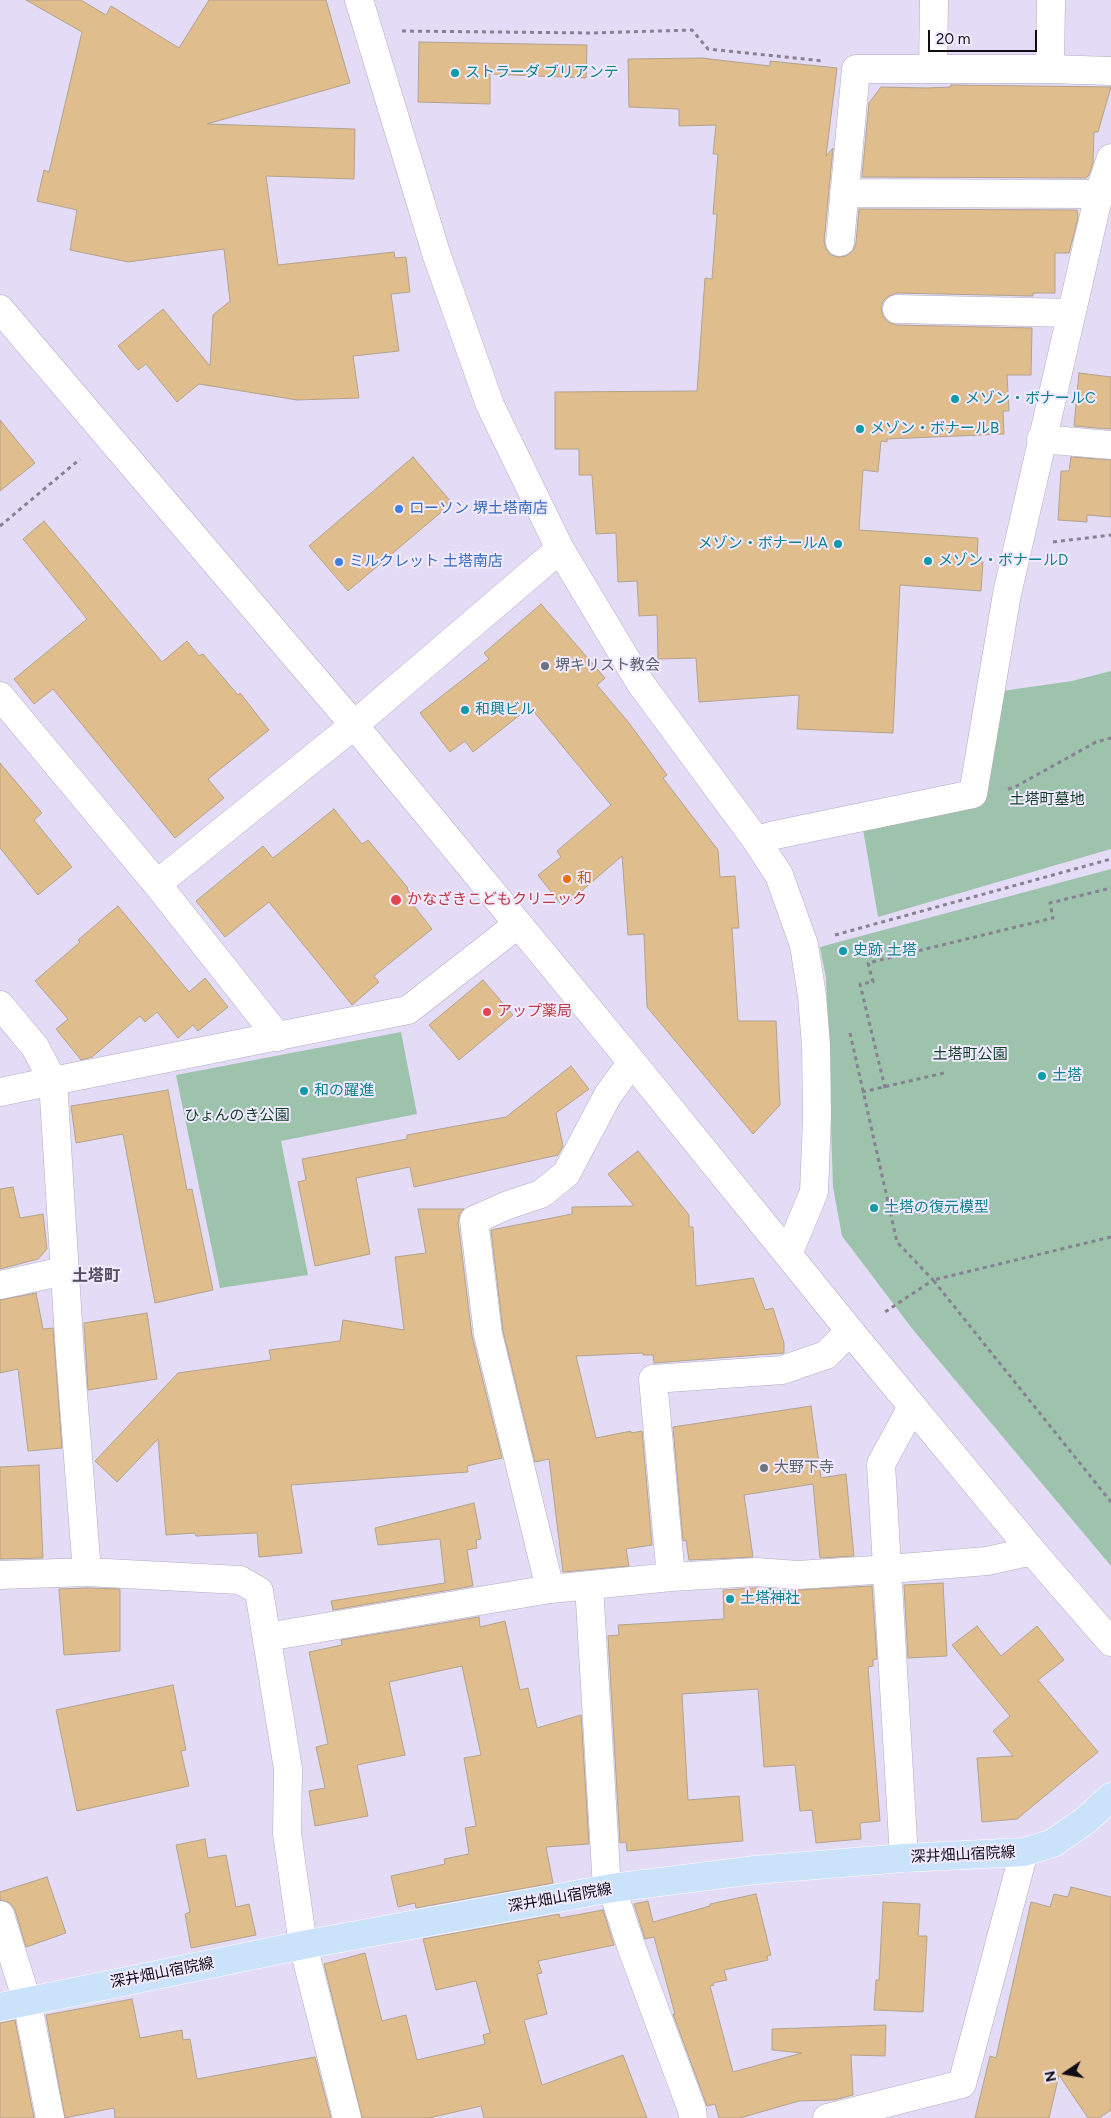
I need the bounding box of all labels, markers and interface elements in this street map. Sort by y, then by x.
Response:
scale bar [931,20,1040,52]
text: 20 m [936,30,970,48]
place label: ストラーダ ブリアンテ [465,64,619,82]
marker: ストラーダ ブリアンテ [449,67,461,79]
place label: メゾン・ボナールC [965,390,1096,408]
marker: メゾン・ボナールC [949,393,961,405]
place label: メゾン・ボナールB [870,420,999,438]
marker: メゾン・ボナールB [854,423,866,435]
place label: ローソン 堺土塔南店 [409,500,548,518]
marker: ローソン 堺土塔南店 [393,503,405,515]
place label: メゾン・ボナールA [698,535,828,553]
marker: メゾン・ボナールA [832,538,844,550]
place label: メゾン・ボナールD [938,552,1068,570]
place label: ミルクレット 土塔南店 [349,553,503,571]
marker: メゾン・ボナールD [922,555,934,567]
marker: ミルクレット 土塔南店 [333,556,345,568]
place label: 堺キリスト教会 [555,657,660,675]
marker: 堺キリスト教会 [539,660,551,672]
place label: 和興ビル [475,701,535,719]
marker: 和興ビル [459,704,471,716]
park label: 土塔町墓地 [1010,791,1084,809]
place label: 和 [577,870,592,888]
marker: 和 [561,873,573,885]
place label: かなざきこどもクリニック [407,891,587,909]
marker: かなざきこどもクリニック [389,893,403,907]
place label: 史跡 土塔 [853,942,917,960]
marker: 史跡 土塔 [837,945,849,957]
place label: アップ薬局 [497,1003,572,1021]
marker: アップ薬局 [481,1006,493,1018]
park label: 土塔町公園 [933,1046,1007,1064]
place label: 土塔 [1052,1067,1082,1085]
marker: 土塔 [1036,1070,1048,1082]
place label: 和の躍進 [314,1082,374,1100]
marker: 和の躍進 [298,1085,310,1097]
park label: ひょんのき公園 [185,1107,289,1125]
place label: 土塔の復元模型 [884,1199,989,1217]
marker: 土塔の復元模型 [868,1202,880,1214]
district label: 土塔町 [72,1266,120,1286]
place label: 大野下寺 [774,1459,834,1477]
marker: 大野下寺 [758,1462,770,1474]
place label: 土塔神社 [740,1590,800,1608]
marker: 土塔神社 [724,1593,736,1605]
street label: 深井畑山宿院線 [910,1843,1016,1867]
street label: 深井畑山宿院線 [507,1880,613,1916]
street label: 深井畑山宿院線 [109,1954,215,1992]
north arrow [1041,2048,1091,2098]
text: N [1041,2069,1060,2083]

